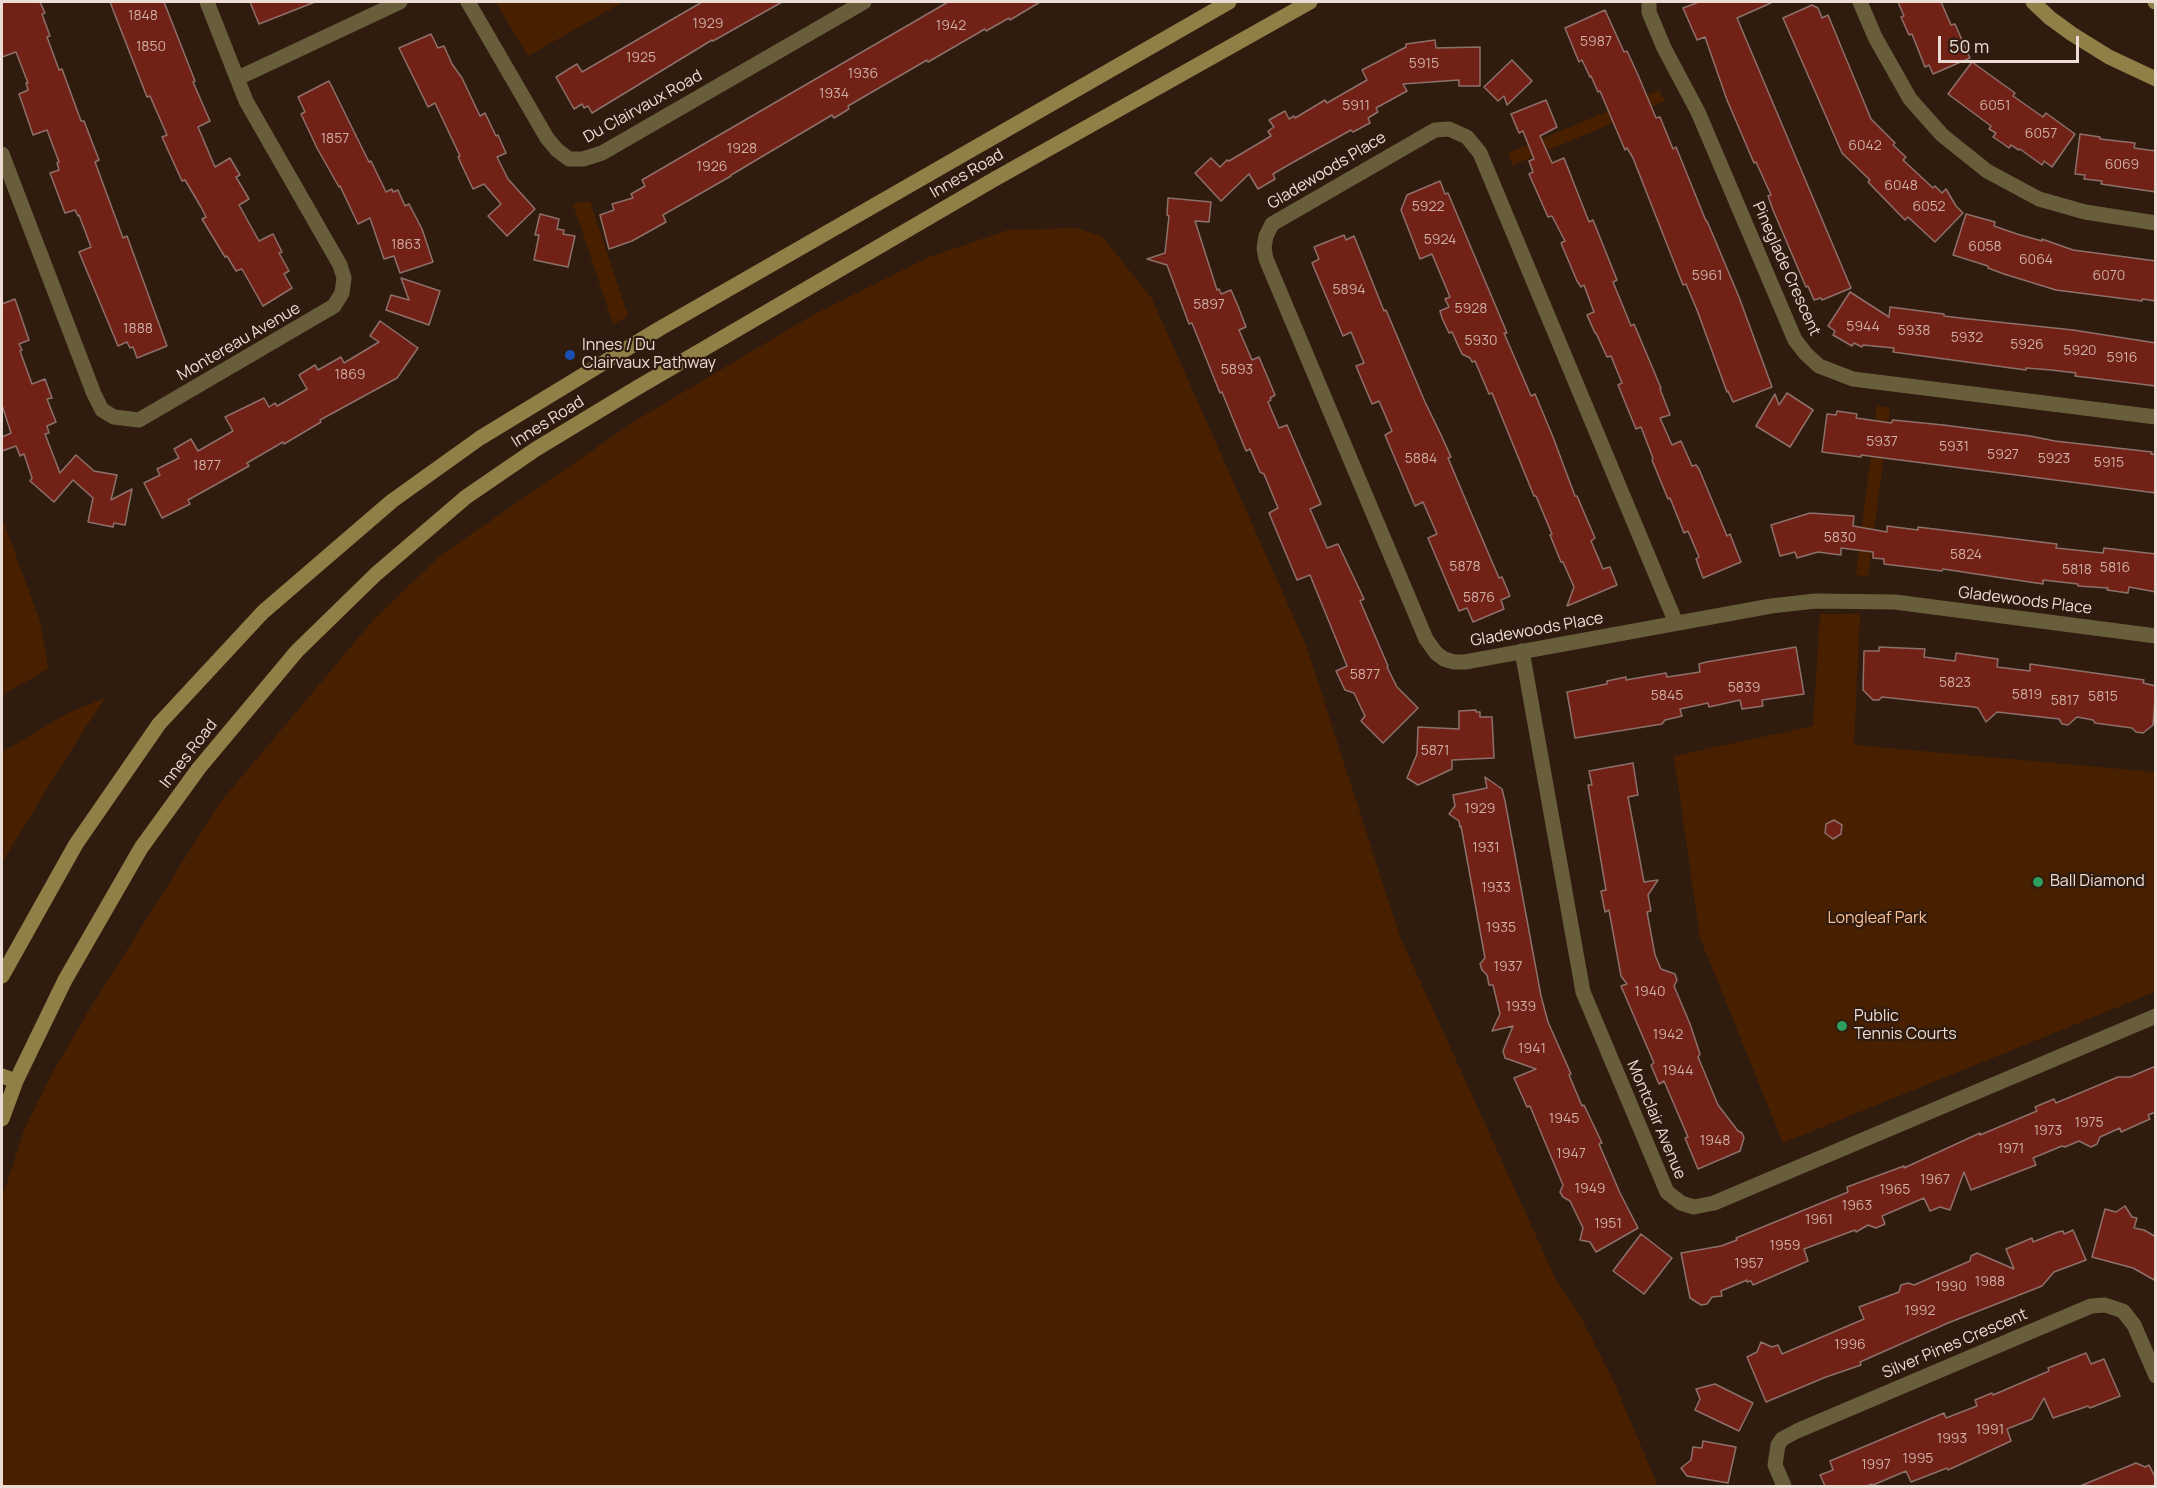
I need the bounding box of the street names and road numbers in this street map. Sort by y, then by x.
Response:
street label: Du Clairvaux Road [580,66,706,148]
street label: Gladewoods Place [1264,128,1390,214]
street label: Innes Road [927,145,1007,203]
street label: Pineglade Crescent [1748,199,1824,339]
street label: Montereau Avenue [174,299,304,385]
street label: Innes Road [508,392,588,452]
street label: Gladewoods Place [1957,583,2093,619]
street label: Gladewoods Place [1469,609,1605,651]
street label: Innes Road [156,716,222,792]
street label: Montclair Avenue [1622,1058,1690,1182]
street label: Silver Pines Crescent [1880,1305,2030,1383]

